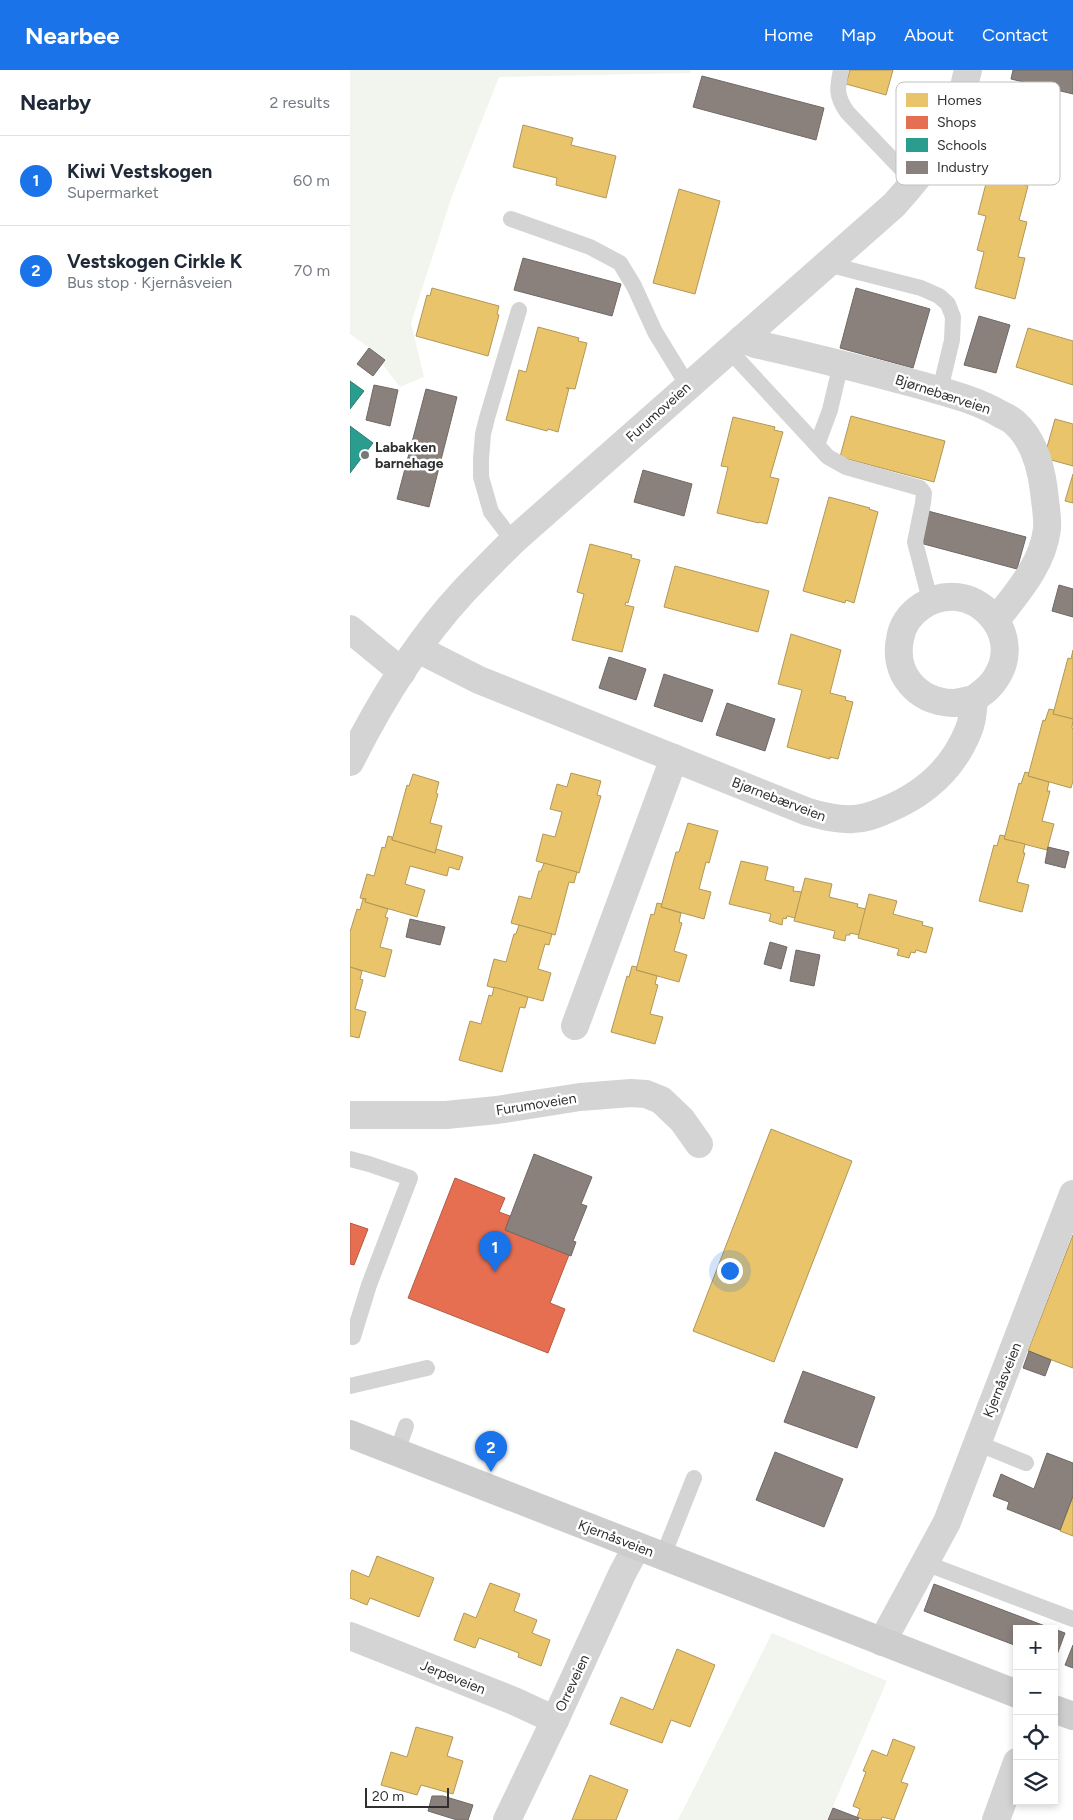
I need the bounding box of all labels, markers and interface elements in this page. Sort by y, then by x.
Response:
text: Nearbee [25,21,120,50]
text: Home [764,24,813,46]
text: Map [841,24,876,46]
text: About [904,24,954,46]
text: Contact [982,24,1048,46]
legend [896,82,1060,185]
text: Nearby [20,90,91,115]
text: Homes [937,92,982,109]
text: 2 results [270,93,330,112]
text: Shops [937,114,976,131]
text: Schools [937,137,987,154]
text: Industry [937,159,989,176]
text: Kiwi Vestskogen [67,160,212,183]
text: 1 [33,171,39,190]
text: 60 m [293,171,330,190]
text: Supermarket [67,183,159,202]
text: Vestskogen Cirkle K [67,250,242,273]
text: 2 [31,261,41,280]
text: 70 m [294,261,330,280]
text: Bus stop · Kjernåsveien [67,273,232,292]
street label: Bjørnebærveien [893,371,993,418]
street label: Furumoveien [622,379,694,446]
place label: Labakken barnehage [375,439,444,472]
marker: Labakken barnehage [359,449,371,461]
street label: Bjørnebærveien [729,774,828,825]
street label: Furumoveien [495,1090,578,1119]
pin: 1 [479,1231,511,1272]
your location [717,1258,743,1284]
street label: Kjernåsveien [980,1340,1025,1420]
pin: 2 [475,1431,507,1472]
street label: Kjernåsveien [576,1516,656,1561]
map controls [1013,1625,1058,1805]
button: + [1013,1625,1058,1670]
street label: Orreveien [552,1652,593,1715]
street label: Jerpeveien [418,1657,488,1698]
button: − [1013,1670,1058,1715]
button: locate [1013,1715,1058,1760]
button: layers [1013,1760,1058,1805]
scale bar [365,1785,449,1808]
text: 20 m [372,1788,404,1805]

